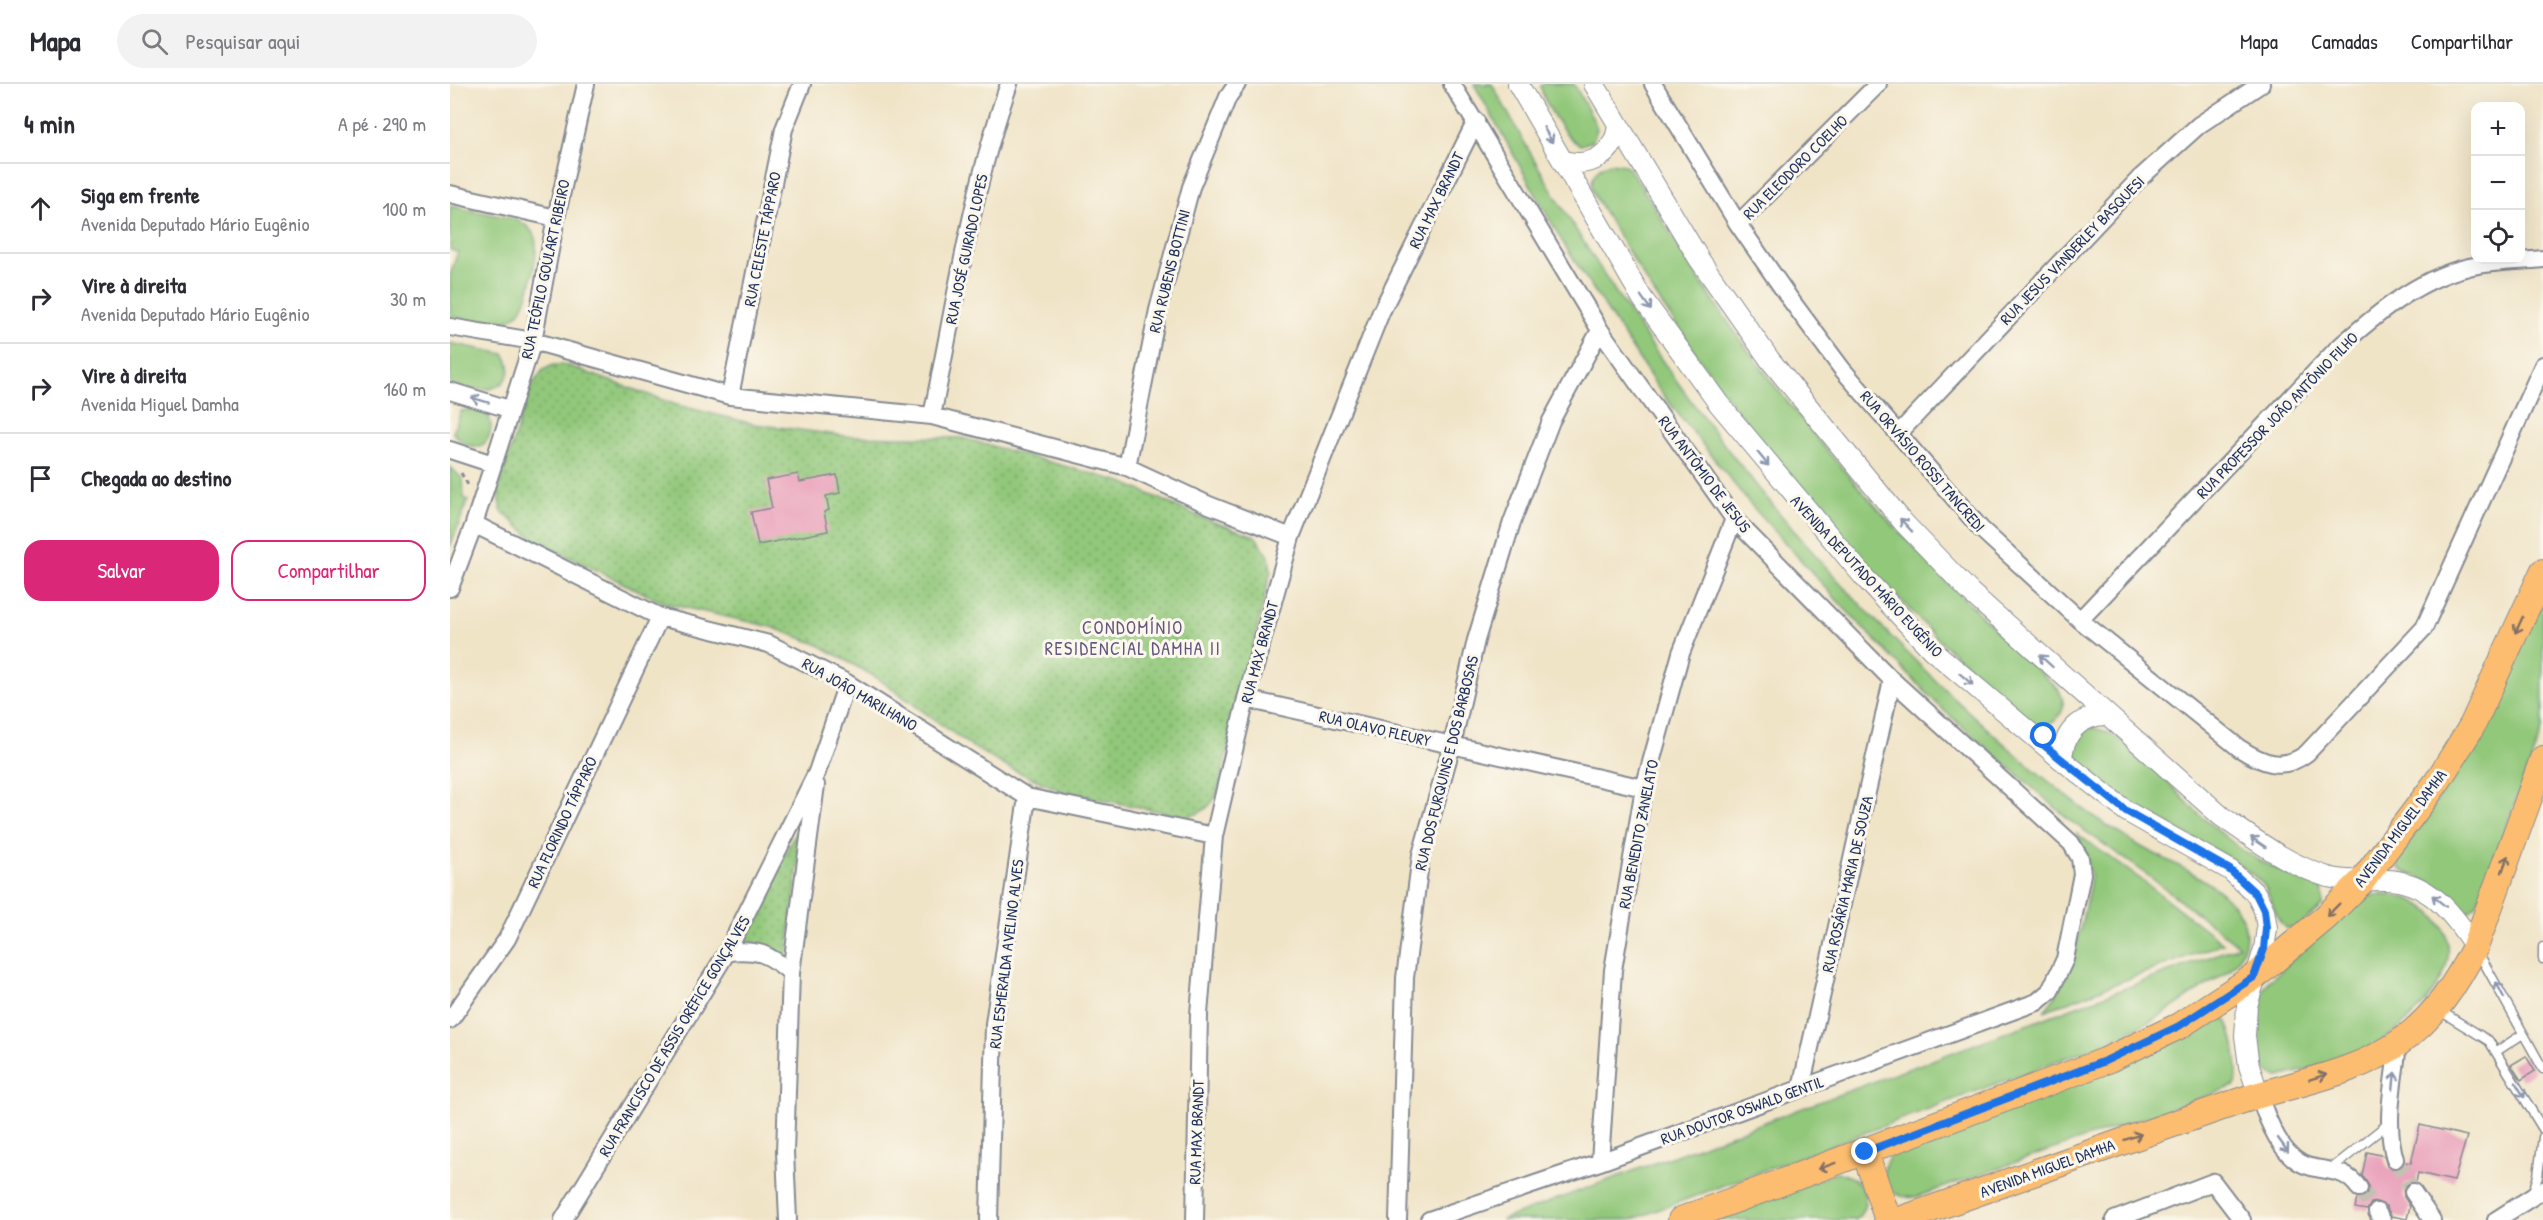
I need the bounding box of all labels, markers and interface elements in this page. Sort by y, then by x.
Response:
search box [117,14,537,68]
text: Mapa [30,22,81,60]
icon: search [138,25,171,58]
text: Pesquisar aqui [186,26,301,56]
text: Mapa [2240,27,2278,56]
text: Camadas [2311,27,2378,56]
text: Compartilhar [2411,27,2513,56]
map controls [2471,102,2525,264]
button: + [2471,102,2525,156]
text: 4 min [24,106,75,141]
text: A pé · 290 m [338,110,426,137]
street label: RUA ELEODORO COELHO [1738,110,1852,224]
one-way arrow [1542,126,1554,143]
street label: RUA MAX BRANDT [1403,148,1469,252]
button: − [2471,156,2525,210]
street label: RUA CELESTE TÁPPARO [738,170,786,308]
street label: RUA JOSÉ GUIRADO LOPES [939,171,993,326]
street label: RUA JESUS VANDERLEY BASQUESI [1995,171,2149,329]
street label: RUA TEÓFILO GOULART RIBEIRO [515,177,575,361]
text: Siga em frente [81,180,200,210]
icon: ahead [24,192,57,225]
text: 100 m [383,195,426,222]
street label: RUA RUBENS BOTTINI [1143,207,1195,335]
text: Avenida Deputado Mário Eugênio [81,210,310,237]
button: locate [2471,210,2525,264]
text: Vire à direita [81,270,186,300]
icon: right [24,282,57,315]
text: 30 m [390,285,426,312]
one-way arrow [1640,294,1652,311]
text: Avenida Deputado Mário Eugênio [81,300,310,327]
street label: RUA PROFESSOR JOÃO ANTÔNIO FILHO [2191,327,2363,503]
text: Vire à direita [81,360,186,390]
icon: right [24,372,57,405]
text: 160 m [384,375,426,402]
street label: RUA ORVÁSIO ROSSI TANCREDI [1855,386,1991,536]
text: Avenida Miguel Damha [81,390,239,417]
one-way arrow [471,394,490,405]
street label: RUA ANTÔMIO DE JESUS [1654,411,1757,537]
one-way arrow [1756,451,1770,466]
icon: arrive [24,462,57,495]
text: Chegada ao destino [81,463,231,493]
street label: AVENIDA DEPUTADO MÁRIO EUGÊNIO [1786,490,1948,662]
one-way arrow [1899,518,1913,533]
button: Salvar [24,540,219,601]
button: Compartilhar [231,540,426,601]
street label: RUA MAX BRANDT [1235,598,1283,706]
district label: CONDOMÍNIO RESIDENCIAL DAMHA II [1045,615,1221,661]
one-way arrow [2512,615,2524,633]
street label: RUA JOÃO MARILHANO [798,652,922,736]
street label: RUA DOS FURQUINS E DOS BARBOSAS [1409,653,1484,873]
one-way arrow [2039,654,2054,668]
one-way arrow [1958,672,1973,686]
street label: RUA OLAVO FLEURY [1317,704,1433,752]
route start [2030,722,2056,748]
street label: RUA FLORINDO TÁPPARO [522,753,602,891]
street label: RUA BENEDITO ZANELATO [1613,758,1663,910]
street label: AVENIDA MIGUEL DAMHA [2349,765,2452,891]
street label: RUA ROSÁRIA MARIA DE SOUZA [1816,793,1878,974]
one-way arrow [2250,836,2267,848]
one-way arrow [2500,855,2511,874]
street label: RUA ESMERALDA AVELINO ALVES [983,857,1029,1050]
one-way arrow [2432,894,2447,908]
one-way arrow [2326,902,2341,917]
street label: RUA FRANCISCO DE ASSIS ORÉFICE GONÇALVES [593,911,755,1161]
one-way arrow [2494,981,2505,999]
street label: RUA DOUTOR OSWALD GENTIL [1658,1070,1827,1150]
one-way arrow [2308,1071,2327,1082]
one-way arrow [2389,1071,2400,1091]
street label: RUA MAX BRANDT [1183,1079,1209,1185]
one-way arrow [2514,1081,2526,1098]
one-way arrow [2123,1131,2142,1142]
street label: AVENIDA MIGUEL DAMHA [1977,1133,2118,1203]
one-way arrow [2277,1137,2290,1153]
route end [1851,1138,1877,1164]
one-way arrow [1818,1161,1837,1172]

